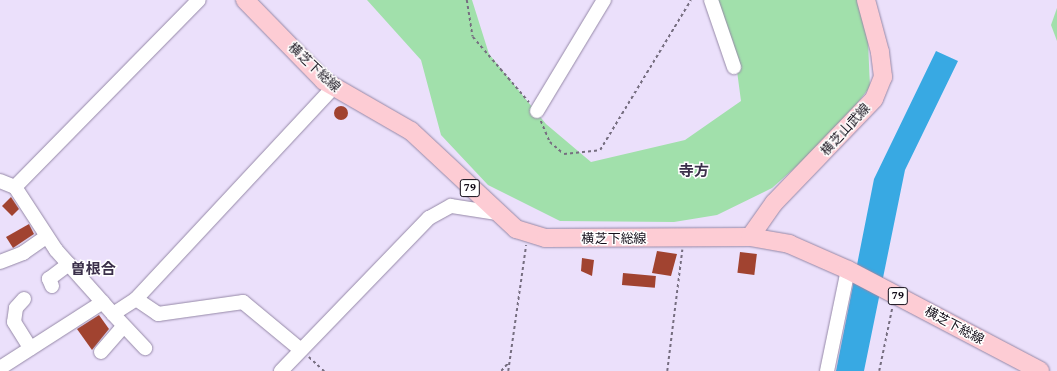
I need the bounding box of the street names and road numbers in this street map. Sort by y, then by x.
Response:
street label: 横芝下総線 [285,40,343,96]
street label: 横芝山武線 [818,101,874,159]
road number: 79 [459,178,481,198]
street label: 横芝下総線 [582,231,646,247]
road number: 79 [887,286,909,306]
street label: 横芝下総線 [922,304,986,348]

